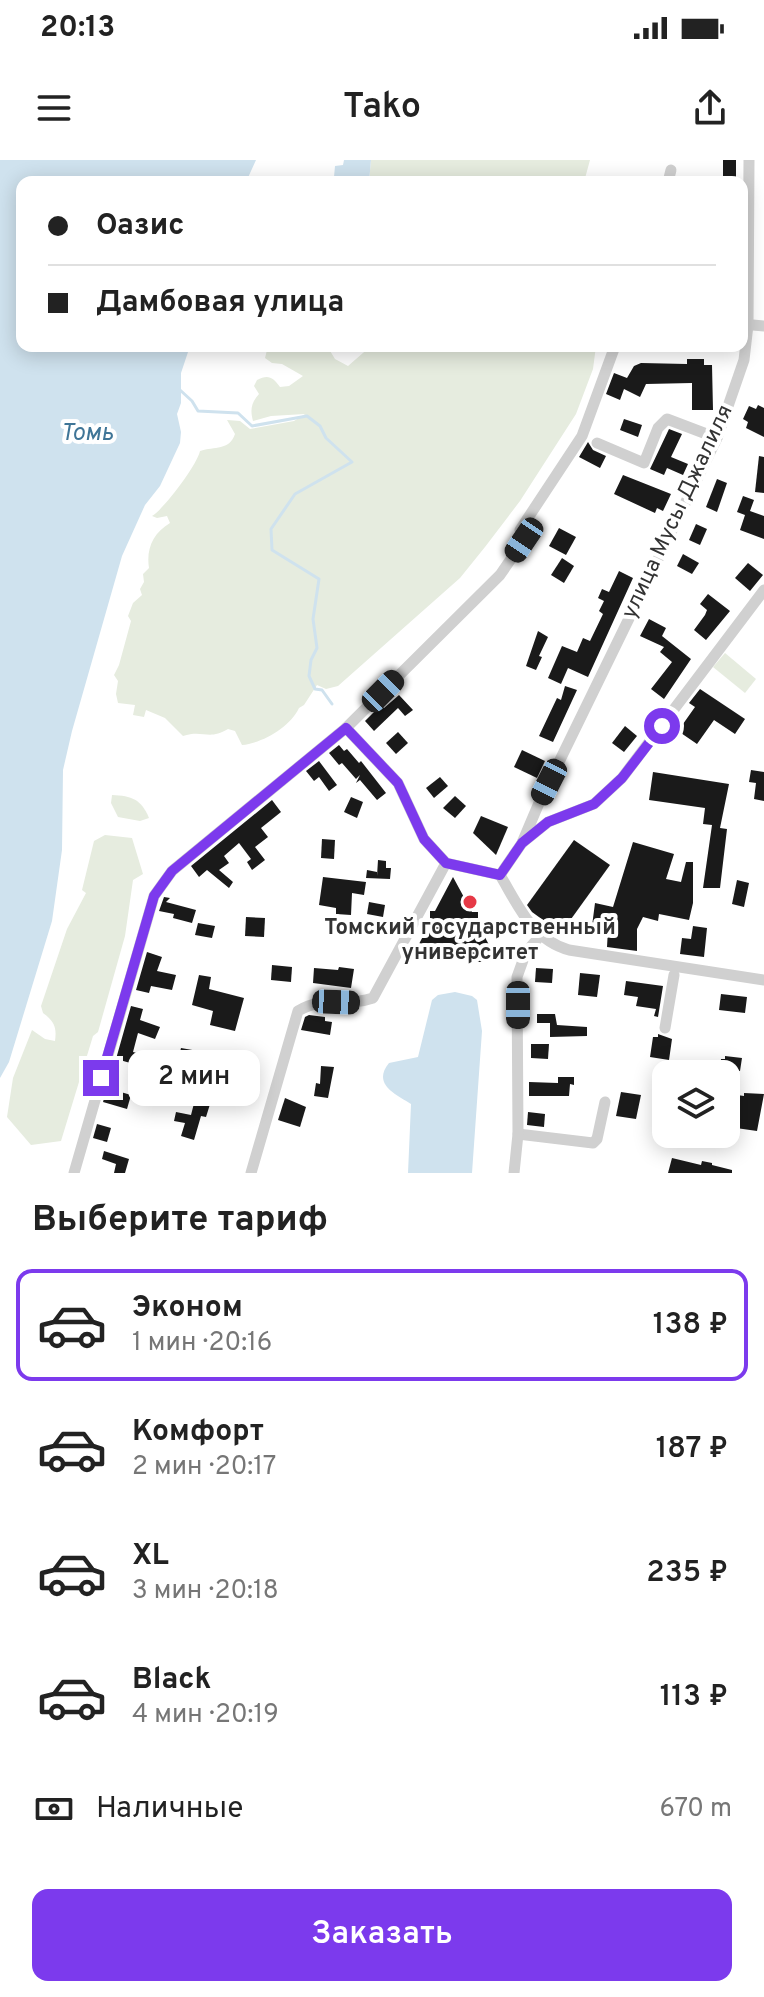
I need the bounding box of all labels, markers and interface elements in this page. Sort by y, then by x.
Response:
text: 20:13 [40,10,115,47]
text: Tako [343,85,421,131]
icon: menu [32,86,76,130]
icon: share [688,86,732,130]
text: Оазис [96,208,185,245]
text: Дамбовая улица [96,285,344,322]
street label: улица Мусы Джалиля [617,401,739,623]
water label: Томь [60,419,114,449]
car [501,513,547,567]
car [358,666,408,716]
route start [644,708,680,744]
car [527,755,571,809]
marker: Томский государственный университет [461,893,479,911]
place label: Томский государственный университет [324,915,616,967]
car [506,981,530,1029]
car [312,989,360,1015]
callout: 2 мин [129,1050,261,1106]
route end [83,1060,119,1096]
map controls [652,1060,740,1148]
button: layers [652,1060,740,1148]
text: 2 мин [158,1061,230,1094]
text: Выберите тариф [32,1198,328,1244]
icon: car [36,1289,108,1361]
text: Эконом [132,1290,243,1327]
text: 138 ₽ [653,1307,728,1344]
text: 1 мин · 20:16 [132,1327,272,1360]
icon: car [36,1413,108,1485]
text: Комфорт [132,1414,264,1451]
text: 187 ₽ [656,1431,728,1468]
text: 2 мин · 20:17 [132,1451,276,1484]
icon: car [36,1537,108,1609]
text: XL [132,1538,169,1575]
text: 235 ₽ [646,1555,728,1592]
text: 3 мин · 20:18 [132,1575,279,1608]
icon: car [36,1661,108,1733]
text: Black [132,1662,211,1699]
text: 113 ₽ [660,1679,728,1716]
text: 4 мин · 20:19 [132,1699,279,1732]
icon: cash [32,1787,76,1831]
text: Наличные [96,1791,243,1828]
text: 670 m [659,1793,732,1826]
button: Заказать [32,1889,732,1981]

